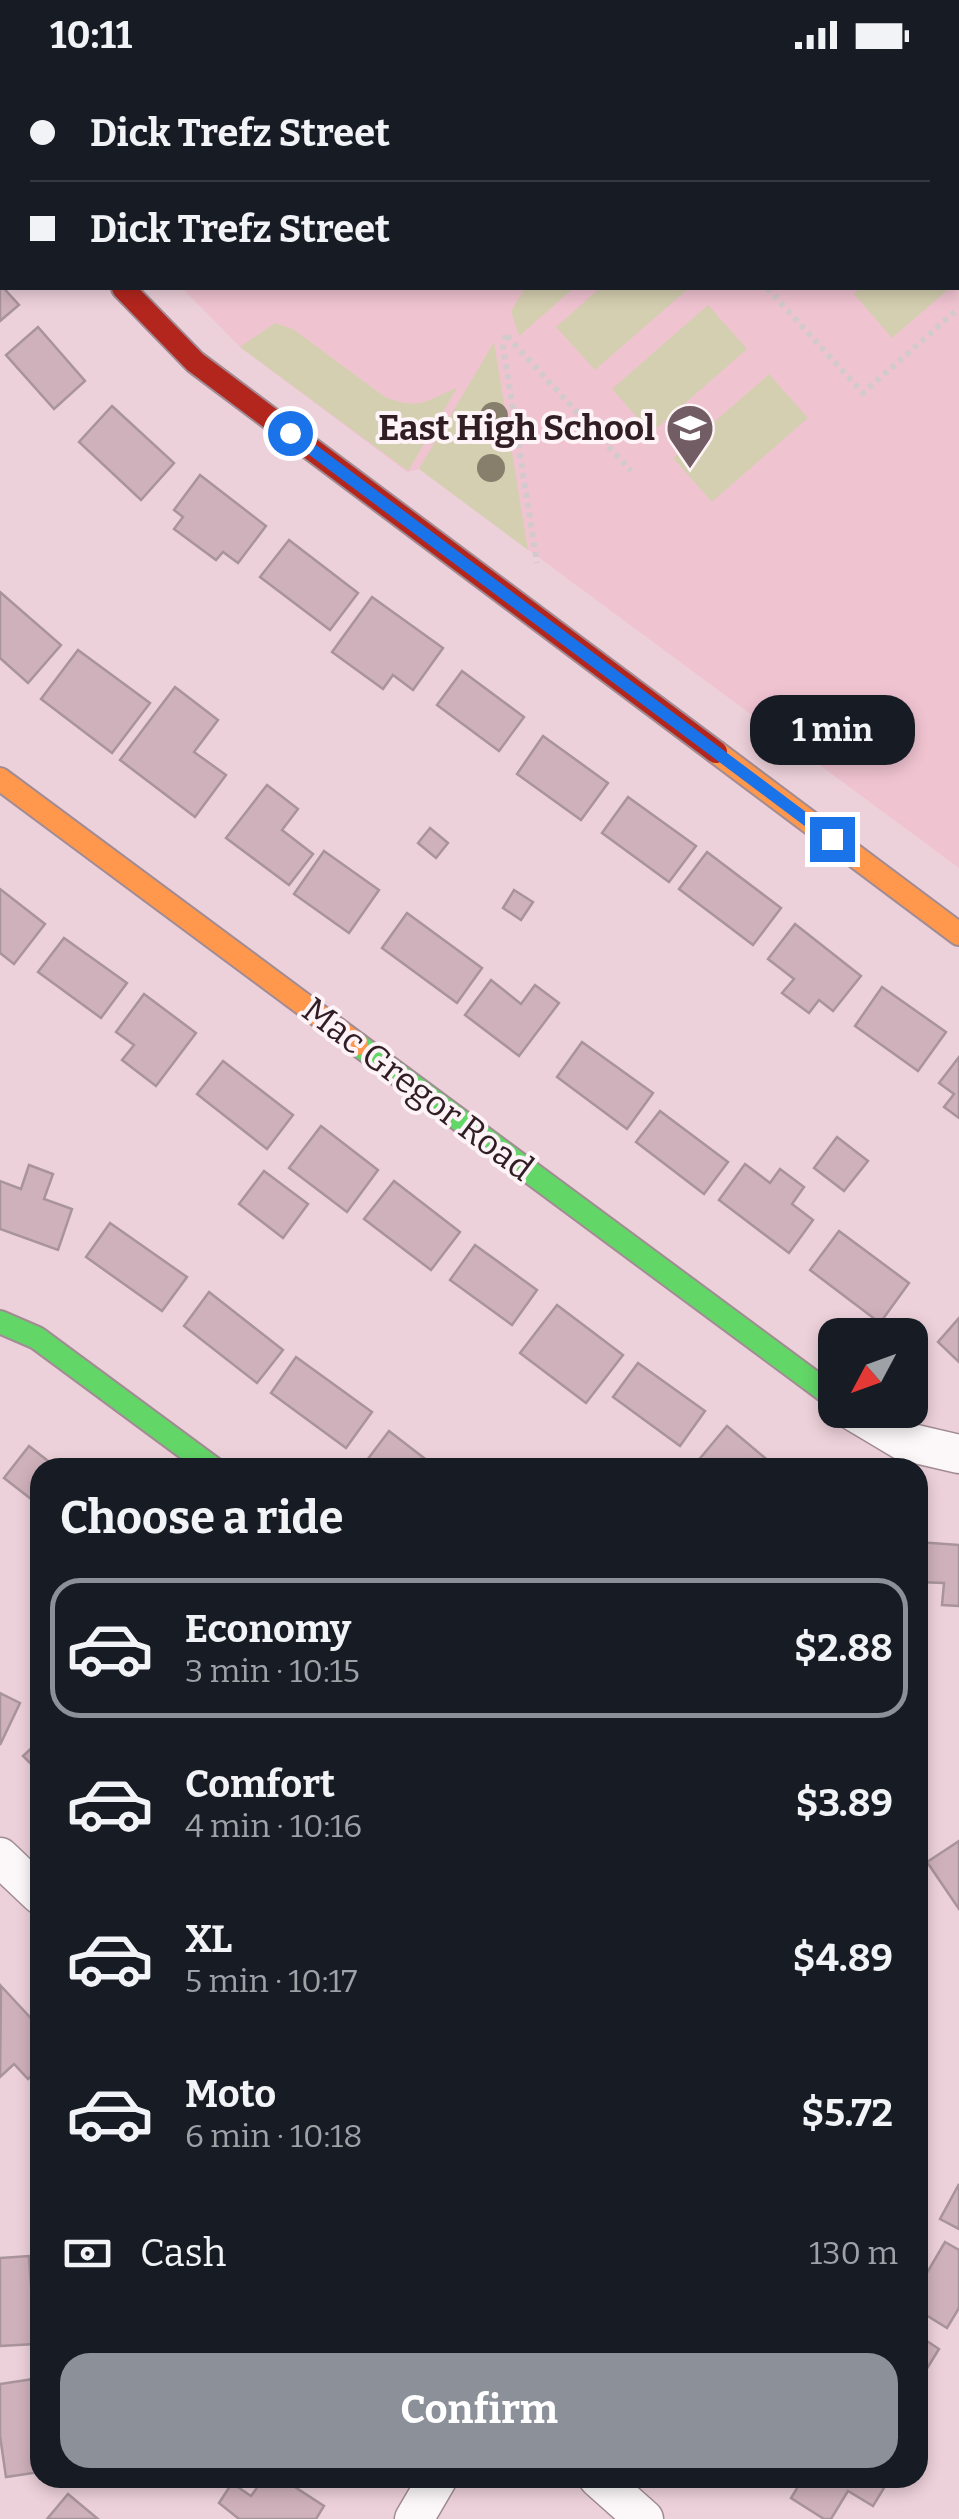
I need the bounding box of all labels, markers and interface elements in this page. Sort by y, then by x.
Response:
text: 10:11 [50,12,132,58]
text: Dick Trefz Street [90,110,390,156]
text: Dick Trefz Street [90,206,390,252]
school or university icon: East High School [664,402,716,470]
place label: East High School [378,407,655,449]
route start [268,411,313,456]
callout: 1 min [750,694,914,764]
text: 1 min [792,711,873,749]
route end [810,817,855,862]
street label: Mac Gregor Road [294,988,542,1190]
north arrow [818,1318,928,1428]
map controls [818,1318,928,1428]
text: Choose a ride [60,1491,343,1545]
icon: car [65,1603,155,1693]
text: Economy [185,1606,351,1652]
text: $2.88 [794,1625,893,1671]
text: 3 min · 10:15 [185,1652,360,1690]
icon: car [65,1758,155,1848]
text: Comfort [185,1761,335,1807]
text: $3.89 [795,1780,893,1826]
text: 4 min · 10:16 [185,1807,362,1845]
icon: car [65,1913,155,2003]
text: XL [185,1916,232,1962]
text: $4.89 [793,1935,893,1981]
text: 5 min · 10:17 [185,1962,357,2000]
icon: car [65,2068,155,2158]
text: Moto [185,2071,276,2117]
text: $5.72 [801,2090,893,2136]
text: 6 min · 10:18 [185,2117,363,2155]
icon: cash [60,2226,115,2281]
text: Cash [140,2230,226,2276]
text: 130 m [809,2234,898,2272]
button: Confirm [60,2353,898,2468]

